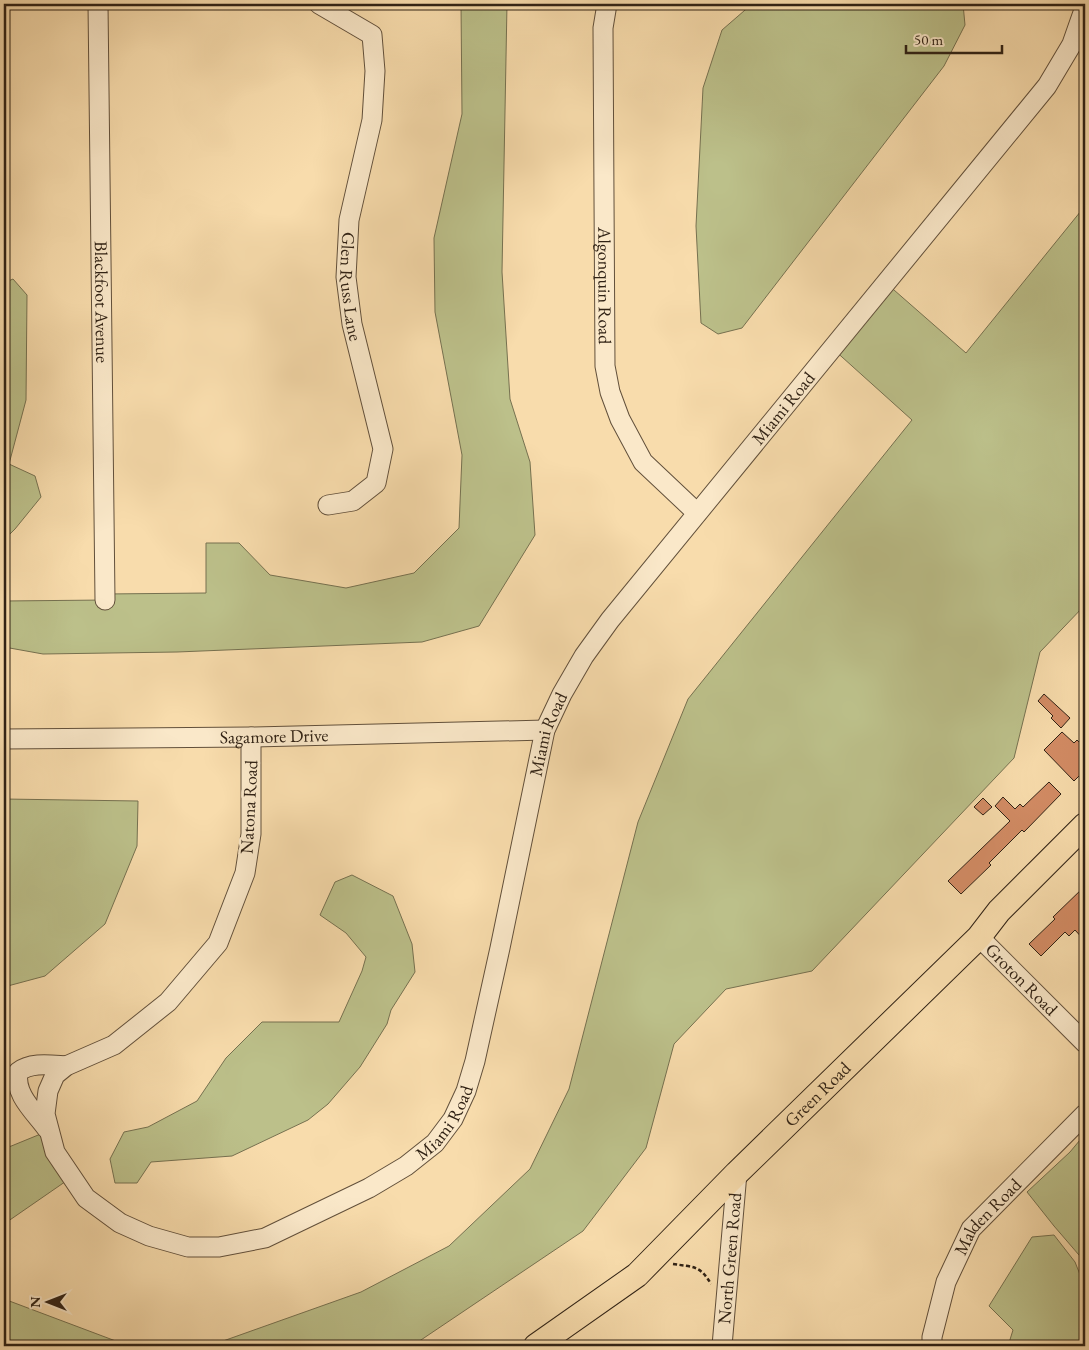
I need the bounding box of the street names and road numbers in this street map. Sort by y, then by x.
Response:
street label: Algonquin Road [593,226,617,345]
street label: Glen Russ Lane [335,231,368,343]
street label: Blackfoot Avenue [90,241,114,363]
street label: Miami Road [746,366,820,449]
street label: Miami Road [524,687,573,778]
street label: Sagamore Drive [220,723,329,748]
street label: Natona Road [235,759,262,854]
street label: Groton Road [981,938,1064,1021]
street label: Green Road [779,1056,856,1131]
street label: Miami Road [411,1082,478,1165]
street label: Malden Road [948,1172,1026,1259]
street label: North Green Road [712,1191,746,1325]

